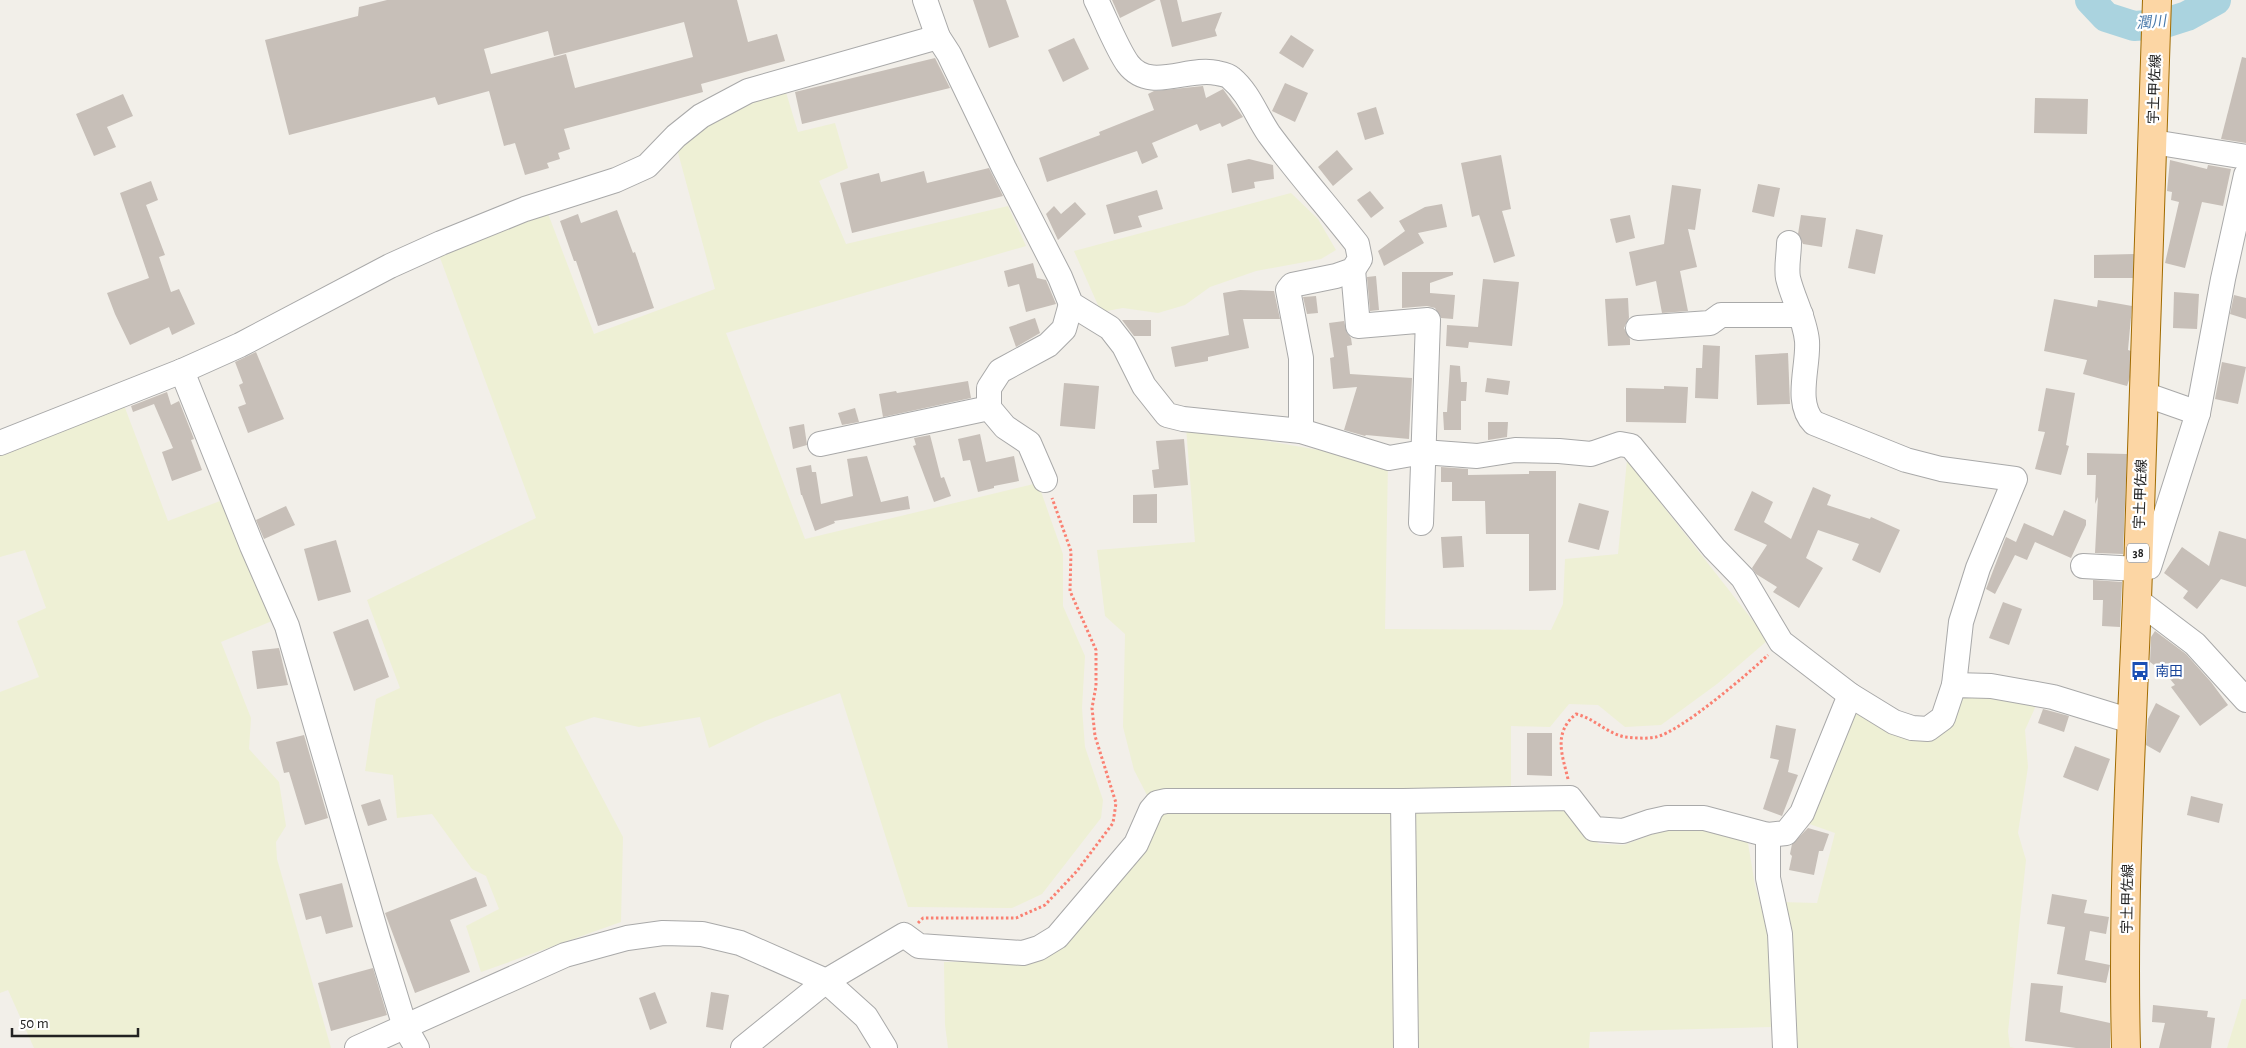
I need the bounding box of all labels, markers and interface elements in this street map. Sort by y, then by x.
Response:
water label: 潤川 [2135,13,2169,31]
street label: 宇土甲佐線 [2146,54,2163,124]
street label: 宇土甲佐線 [2132,459,2149,529]
road number: 38 [2127,544,2149,562]
bus stop icon: 南田 [2129,660,2151,682]
place label: 南田 [2155,664,2183,679]
street label: 宇土甲佐線 [2119,864,2136,934]
scale bar [12,1006,139,1038]
text: 50 m [20,1016,49,1031]

